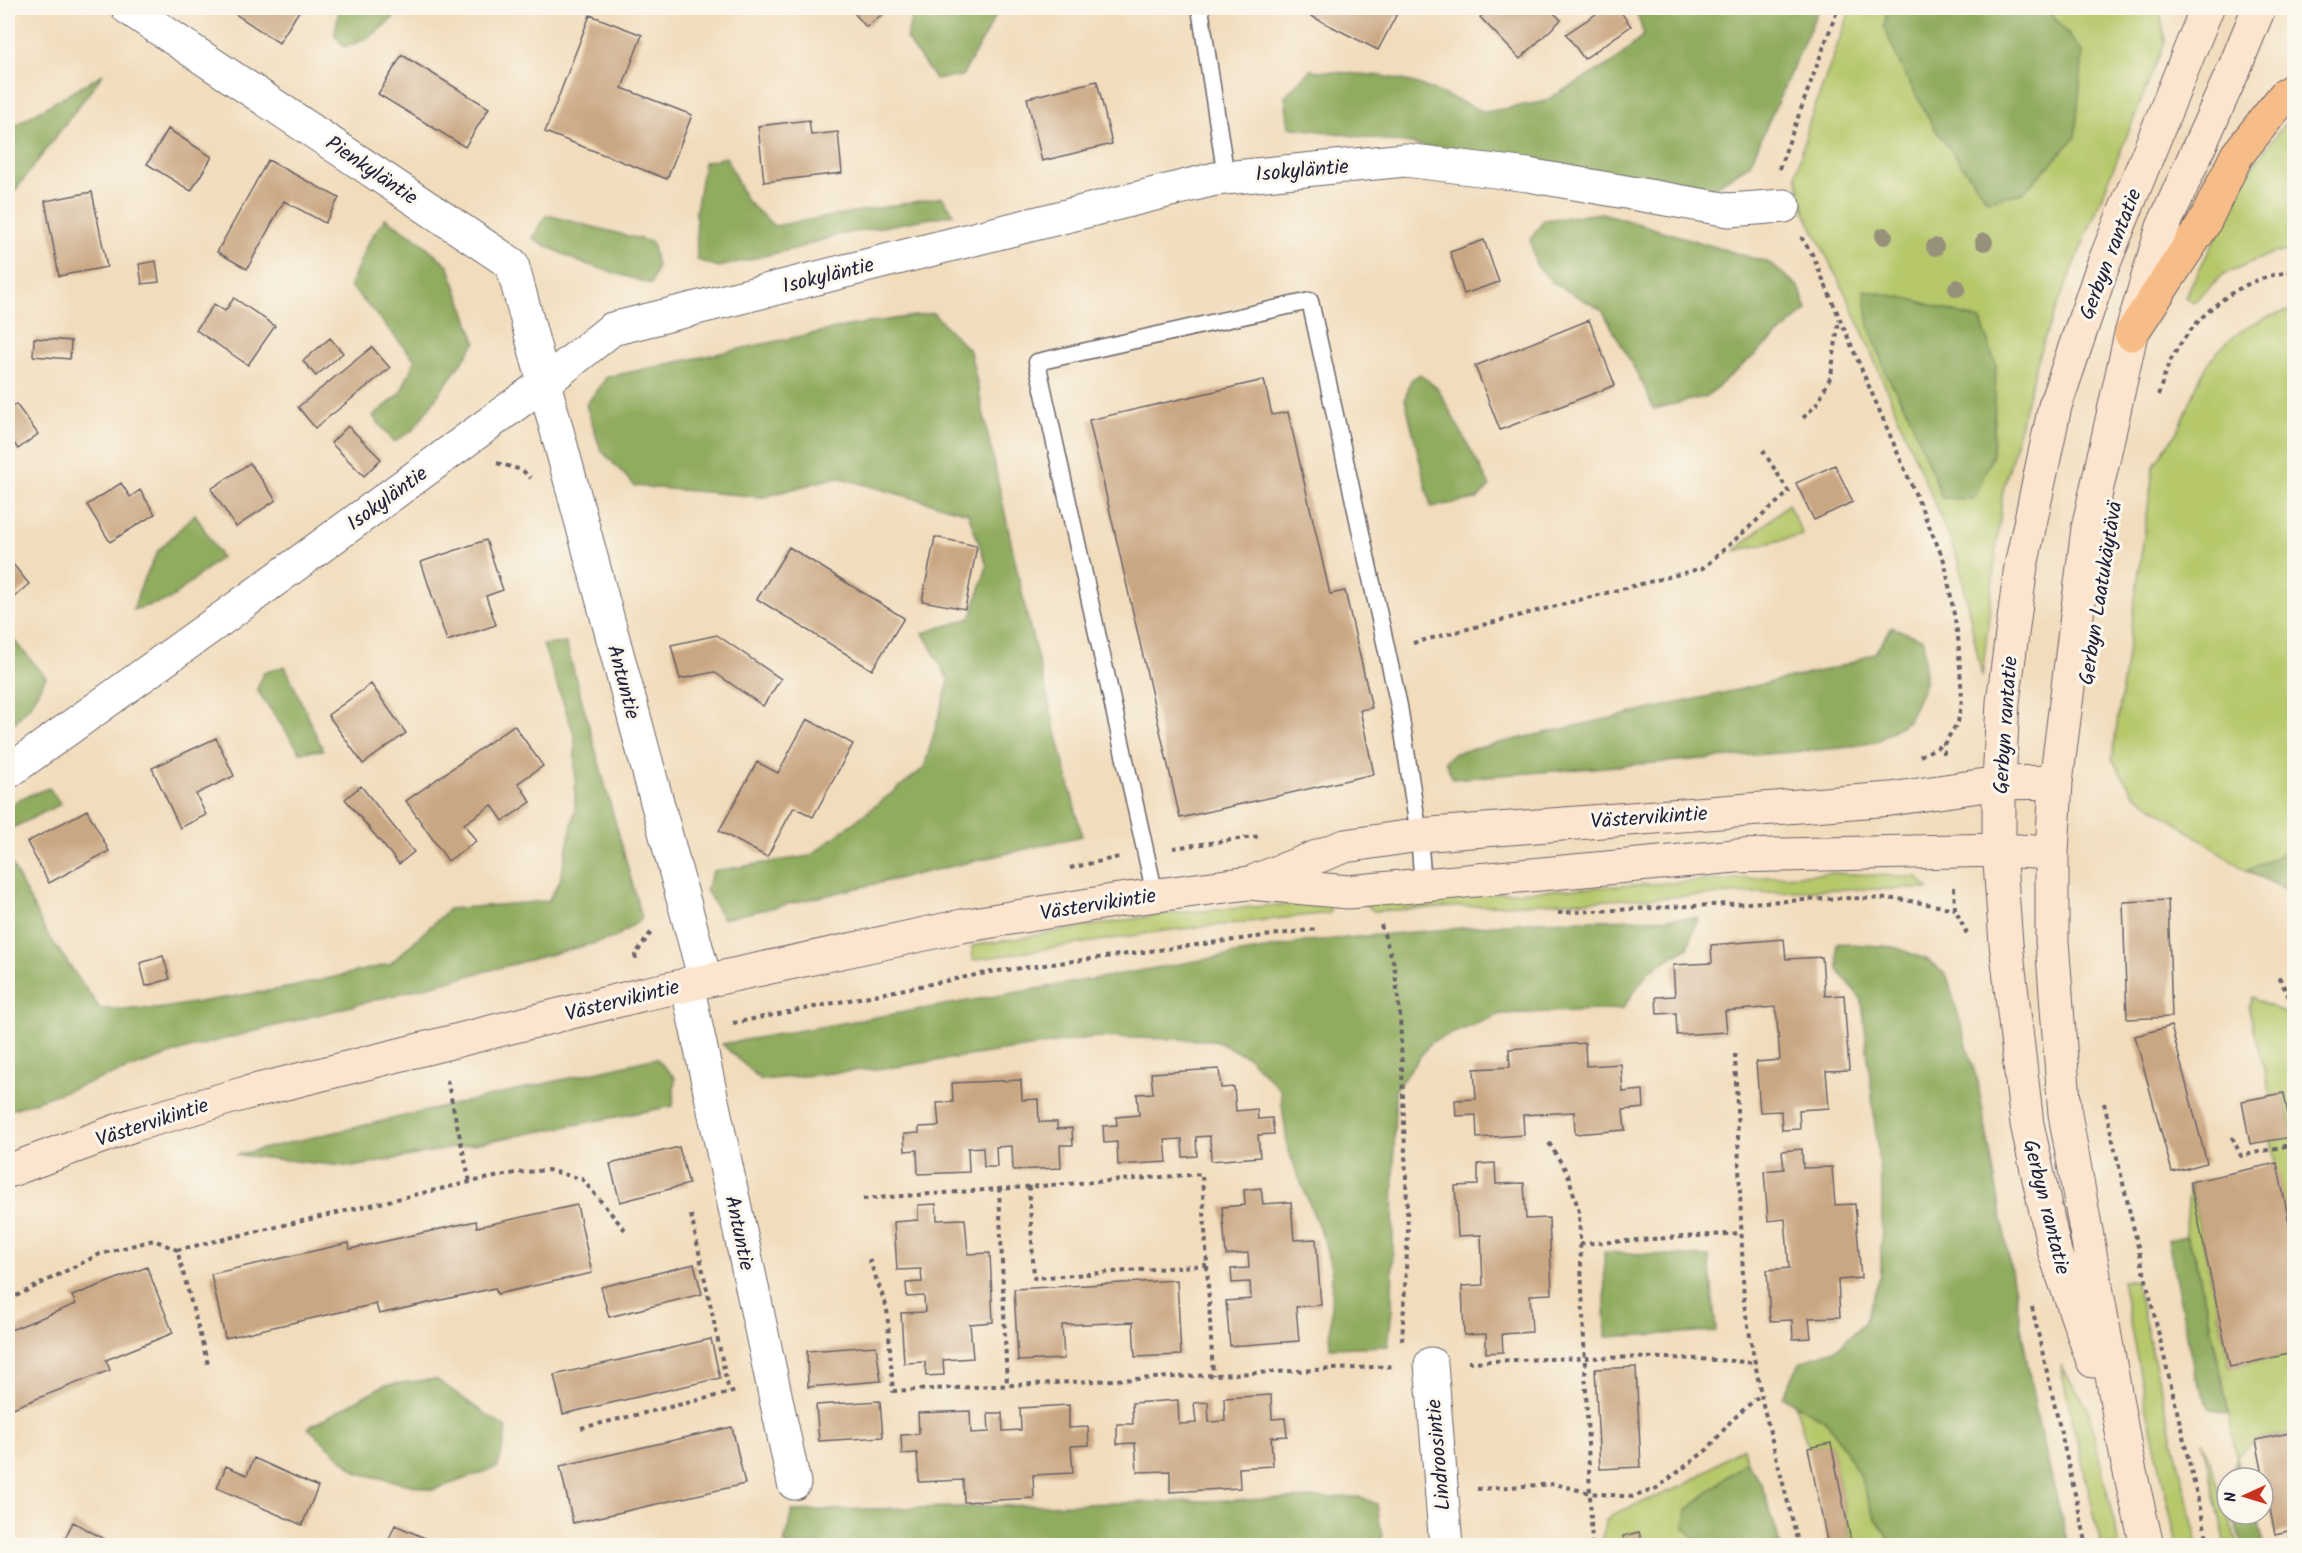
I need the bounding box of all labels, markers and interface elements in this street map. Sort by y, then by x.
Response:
street label: Pienkyläntie [318,128,425,215]
street label: Isokyläntie [1254,151,1351,192]
street label: Gerbyn rantatie [2071,184,2152,325]
street label: Isokyläntie [779,249,878,304]
street label: Isokyläntie [340,458,436,540]
street label: Gerbyn Laatukäytävä [2071,498,2132,687]
street label: Antuntie [597,641,648,724]
street label: Gerbyn rantatie [1985,654,2028,795]
street label: Västervikintie [1590,798,1709,839]
street label: Västervikintie [1038,880,1159,931]
street label: Västervikintie [562,971,684,1032]
street label: Västervikintie [92,1089,214,1157]
street label: Gerbyn rantatie [2013,1136,2078,1279]
street label: Antuntie [714,1193,763,1274]
street label: Lindroosintie [1418,1397,1461,1512]
north arrow [2215,1466,2275,1526]
text: N [2219,1491,2244,1503]

